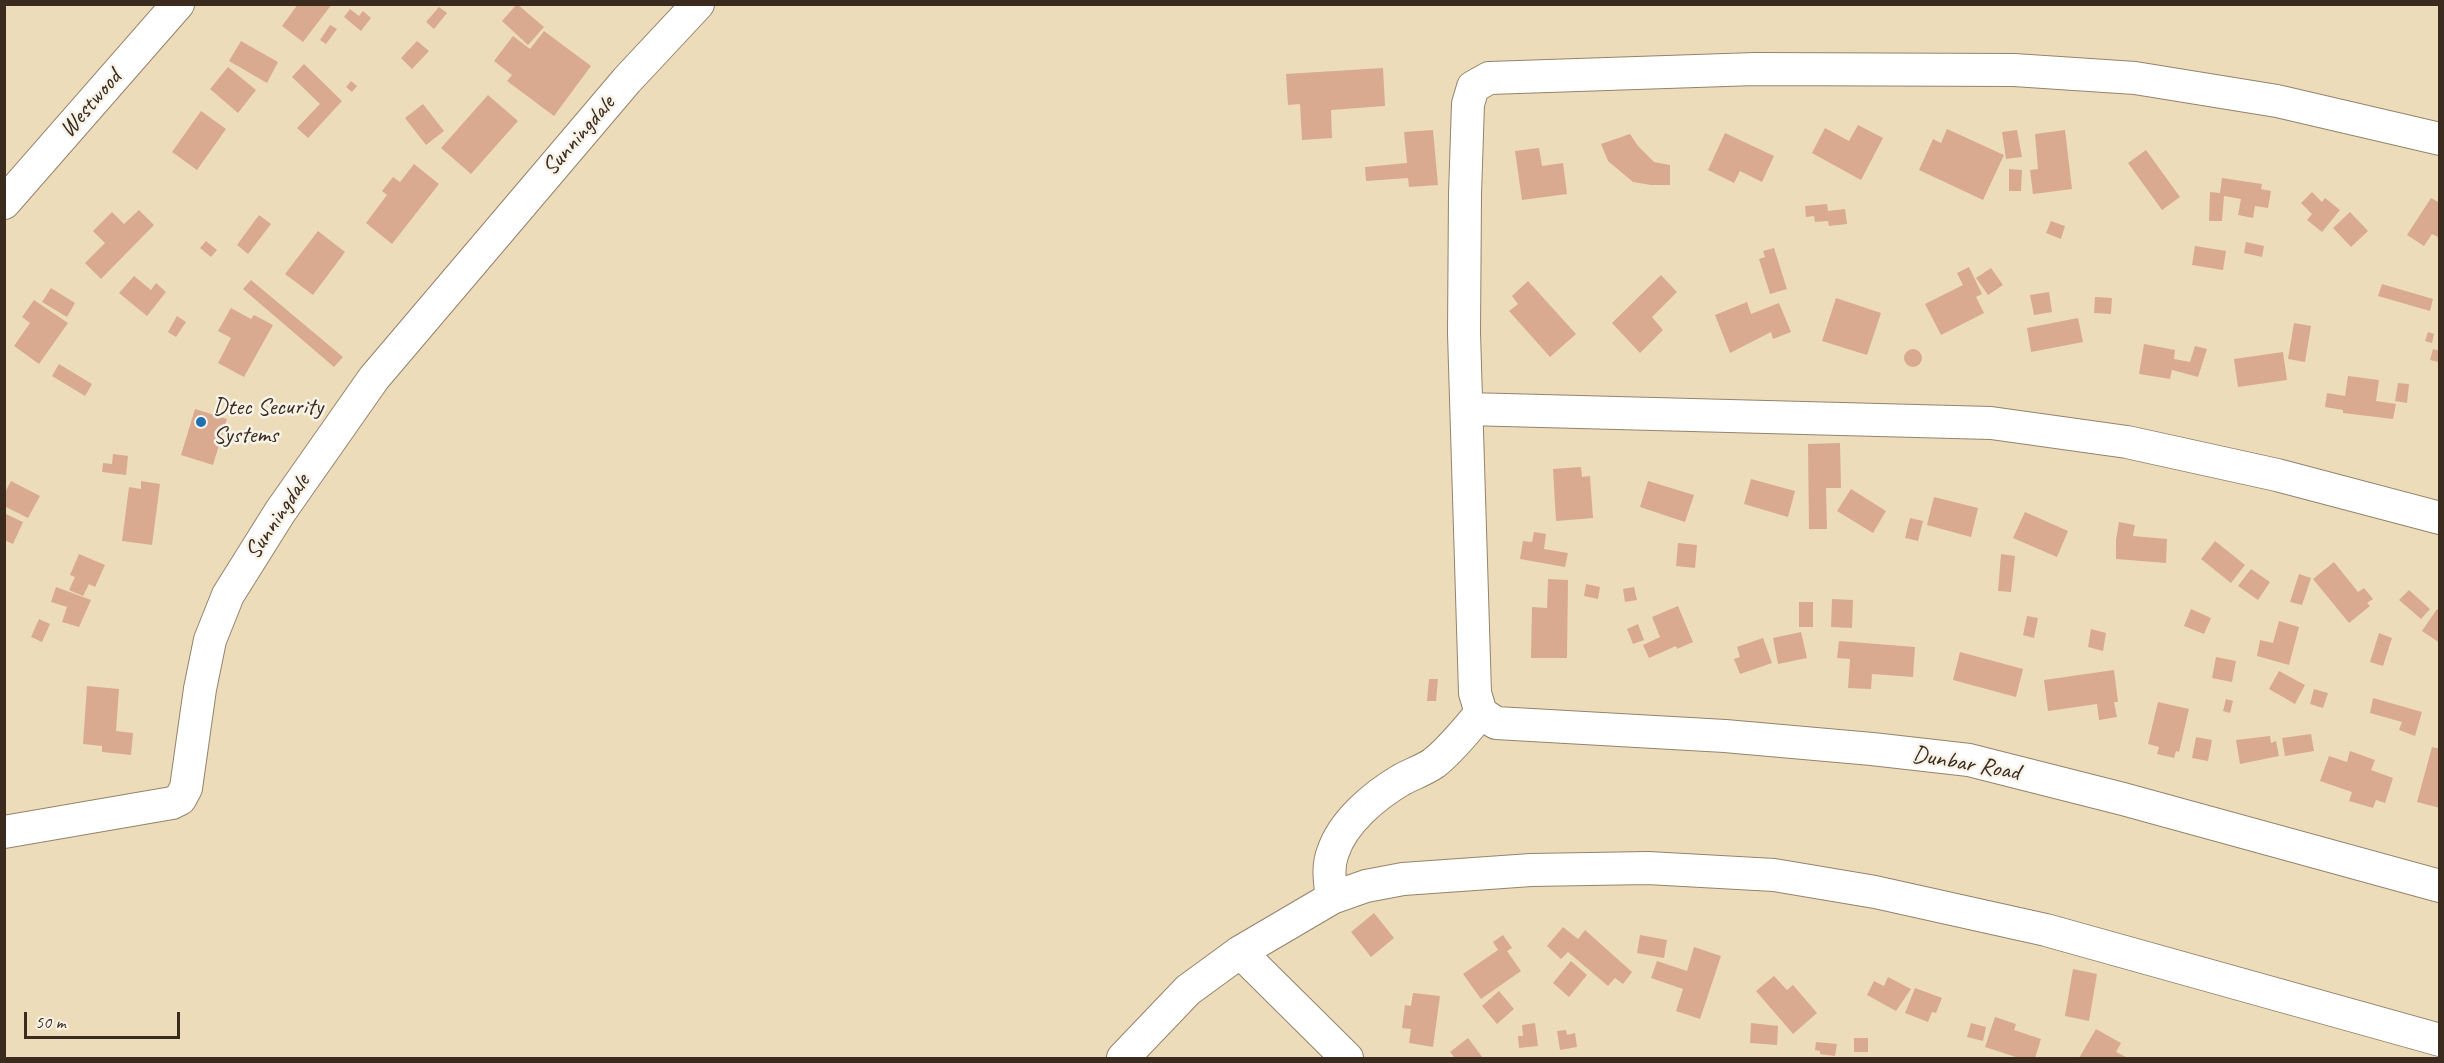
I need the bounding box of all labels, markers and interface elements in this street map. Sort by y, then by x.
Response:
street label: Westwood [54,64,128,144]
street label: Sunningdale [536,90,622,182]
place label: Dtec Security Systems [213,394,323,450]
marker: Dtec Security Systems [194,415,208,429]
street label: Sunningdale [239,469,317,565]
street label: Dunbar Road [1910,740,2022,788]
scale bar [27,1000,183,1038]
text: 50 m [35,1011,66,1033]

